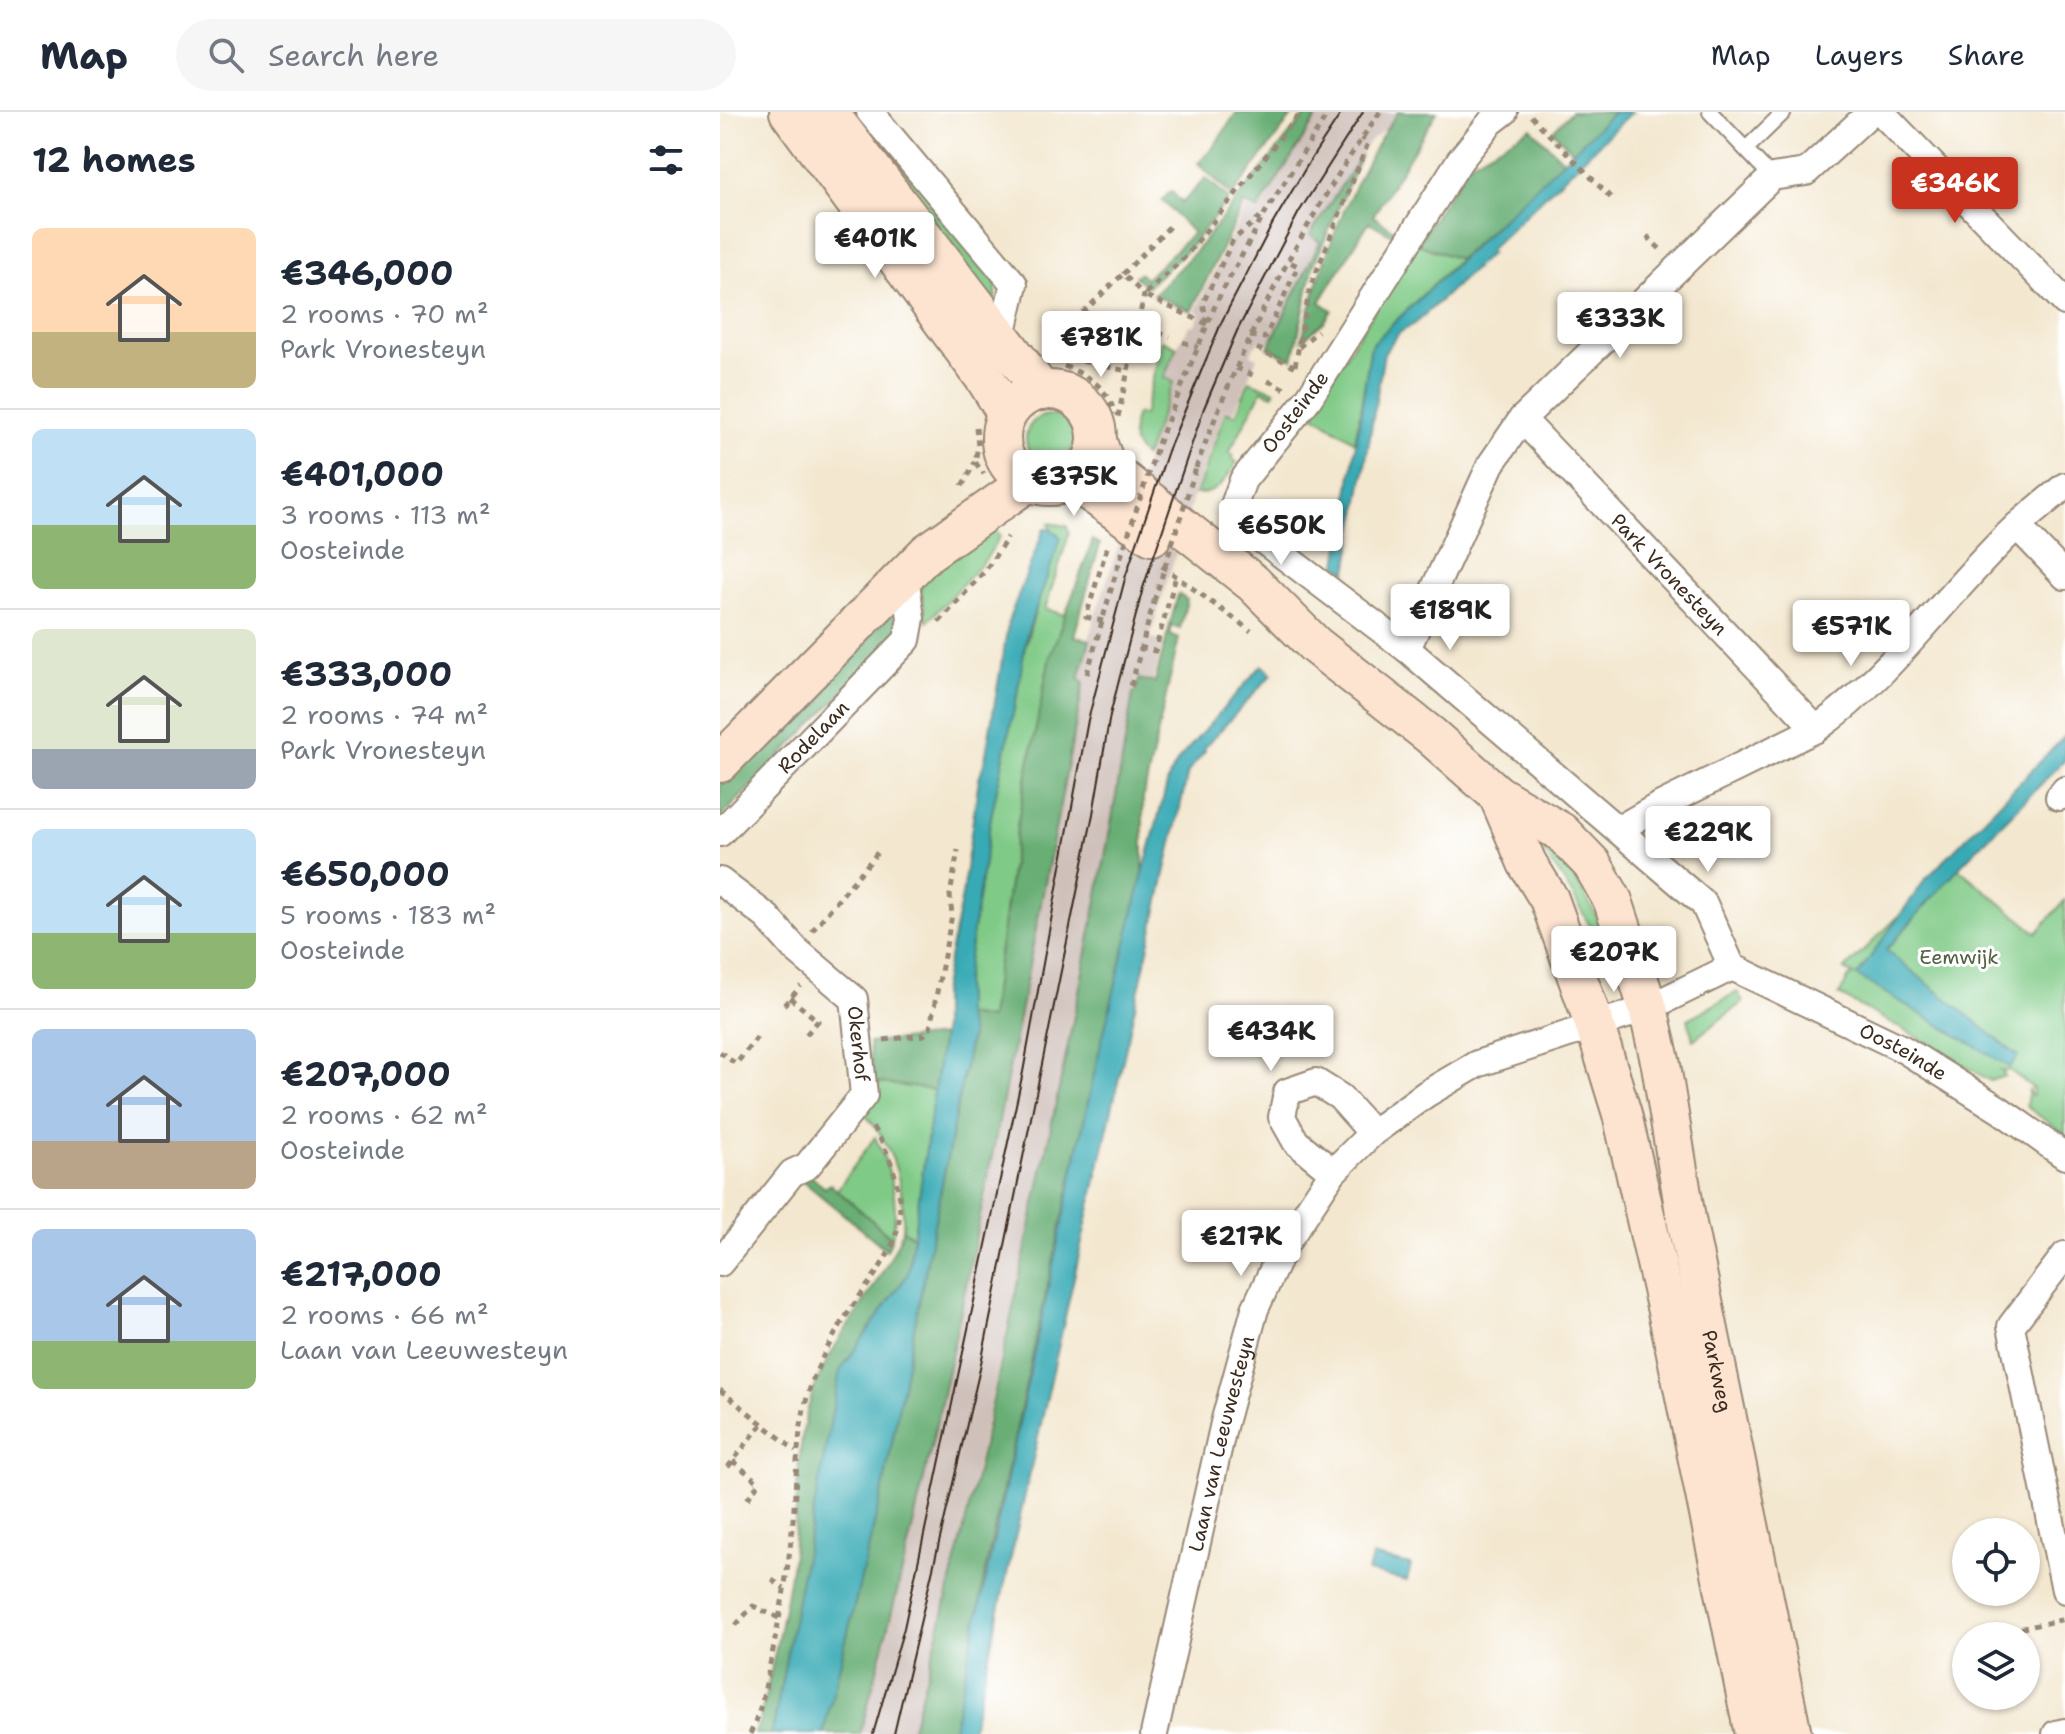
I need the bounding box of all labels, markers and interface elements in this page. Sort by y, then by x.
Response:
search box [176,19,736,91]
text: Map [40,30,128,81]
icon: search [204,33,248,77]
text: Search here [268,35,439,76]
text: Map [1711,36,1771,74]
text: Layers [1815,36,1904,74]
text: Share [1948,36,2025,74]
text: 12 homes [32,137,196,183]
icon: filters [644,138,688,182]
pin: €346K [1899,157,2011,225]
text: €346K [1910,165,2000,200]
pin: €401K [819,212,931,280]
text: €401K [833,220,917,255]
text: €346,000 [280,250,454,296]
icon: home [96,260,192,356]
pin: €333K [1564,292,1676,360]
text: 2 rooms · 70 m² [280,296,489,331]
text: €333K [1575,300,1665,335]
pin: €781K [1045,311,1157,379]
text: €781K [1060,319,1142,354]
text: Park Vronesteyn [280,331,486,366]
street label: Oosteinde [1256,366,1334,458]
pin: €375K [1018,450,1130,518]
text: €401,000 [280,451,444,497]
text: €375K [1031,458,1117,493]
icon: home [96,461,192,557]
text: 3 rooms · 113 m² [280,497,491,532]
pin: €650K [1225,499,1337,567]
text: €650K [1237,507,1325,542]
street label: Park Vronesteyn [1605,508,1733,641]
text: Oosteinde [280,532,405,567]
pin: €189K [1394,584,1506,652]
text: €189K [1409,592,1491,627]
pin: €571K [1795,600,1907,668]
text: €571K [1811,608,1891,643]
text: €333,000 [280,651,452,697]
icon: home [96,661,192,757]
street label: Rodelaan [772,695,855,779]
text: 2 rooms · 74 m² [280,697,488,732]
text: Park Vronesteyn [280,732,486,767]
pin: €229K [1652,806,1764,874]
text: €229K [1663,814,1753,849]
text: €650,000 [280,851,450,897]
icon: home [96,861,192,957]
text: 5 rooms · 183 m² [280,897,496,932]
pin: €207K [1558,926,1670,994]
text: Oosteinde [280,932,405,967]
text: €207K [1569,934,1659,969]
park label: Eemwijk [1919,944,1999,970]
street label: Okerhof [842,1004,876,1084]
pin: €434K [1215,1005,1327,1073]
text: €434K [1227,1013,1315,1048]
street label: Oosteinde [1855,1017,1952,1086]
text: €207,000 [280,1051,451,1097]
icon: home [96,1061,192,1157]
text: 2 rooms · 62 m² [280,1097,488,1132]
text: Oosteinde [280,1132,405,1167]
pin: €217K [1185,1210,1297,1278]
text: €217K [1200,1218,1282,1253]
text: €217,000 [280,1251,442,1297]
icon: home [96,1261,192,1357]
text: 2 rooms · 66 m² [280,1297,489,1332]
street label: Parkweg [1696,1328,1738,1414]
text: Laan van Leeuwesteyn [280,1332,568,1367]
street label: Laan van Leeuwesteyn [1182,1333,1260,1554]
map controls [1952,1518,2040,1710]
button: locate [1952,1518,2040,1606]
button: layers [1952,1622,2040,1710]

